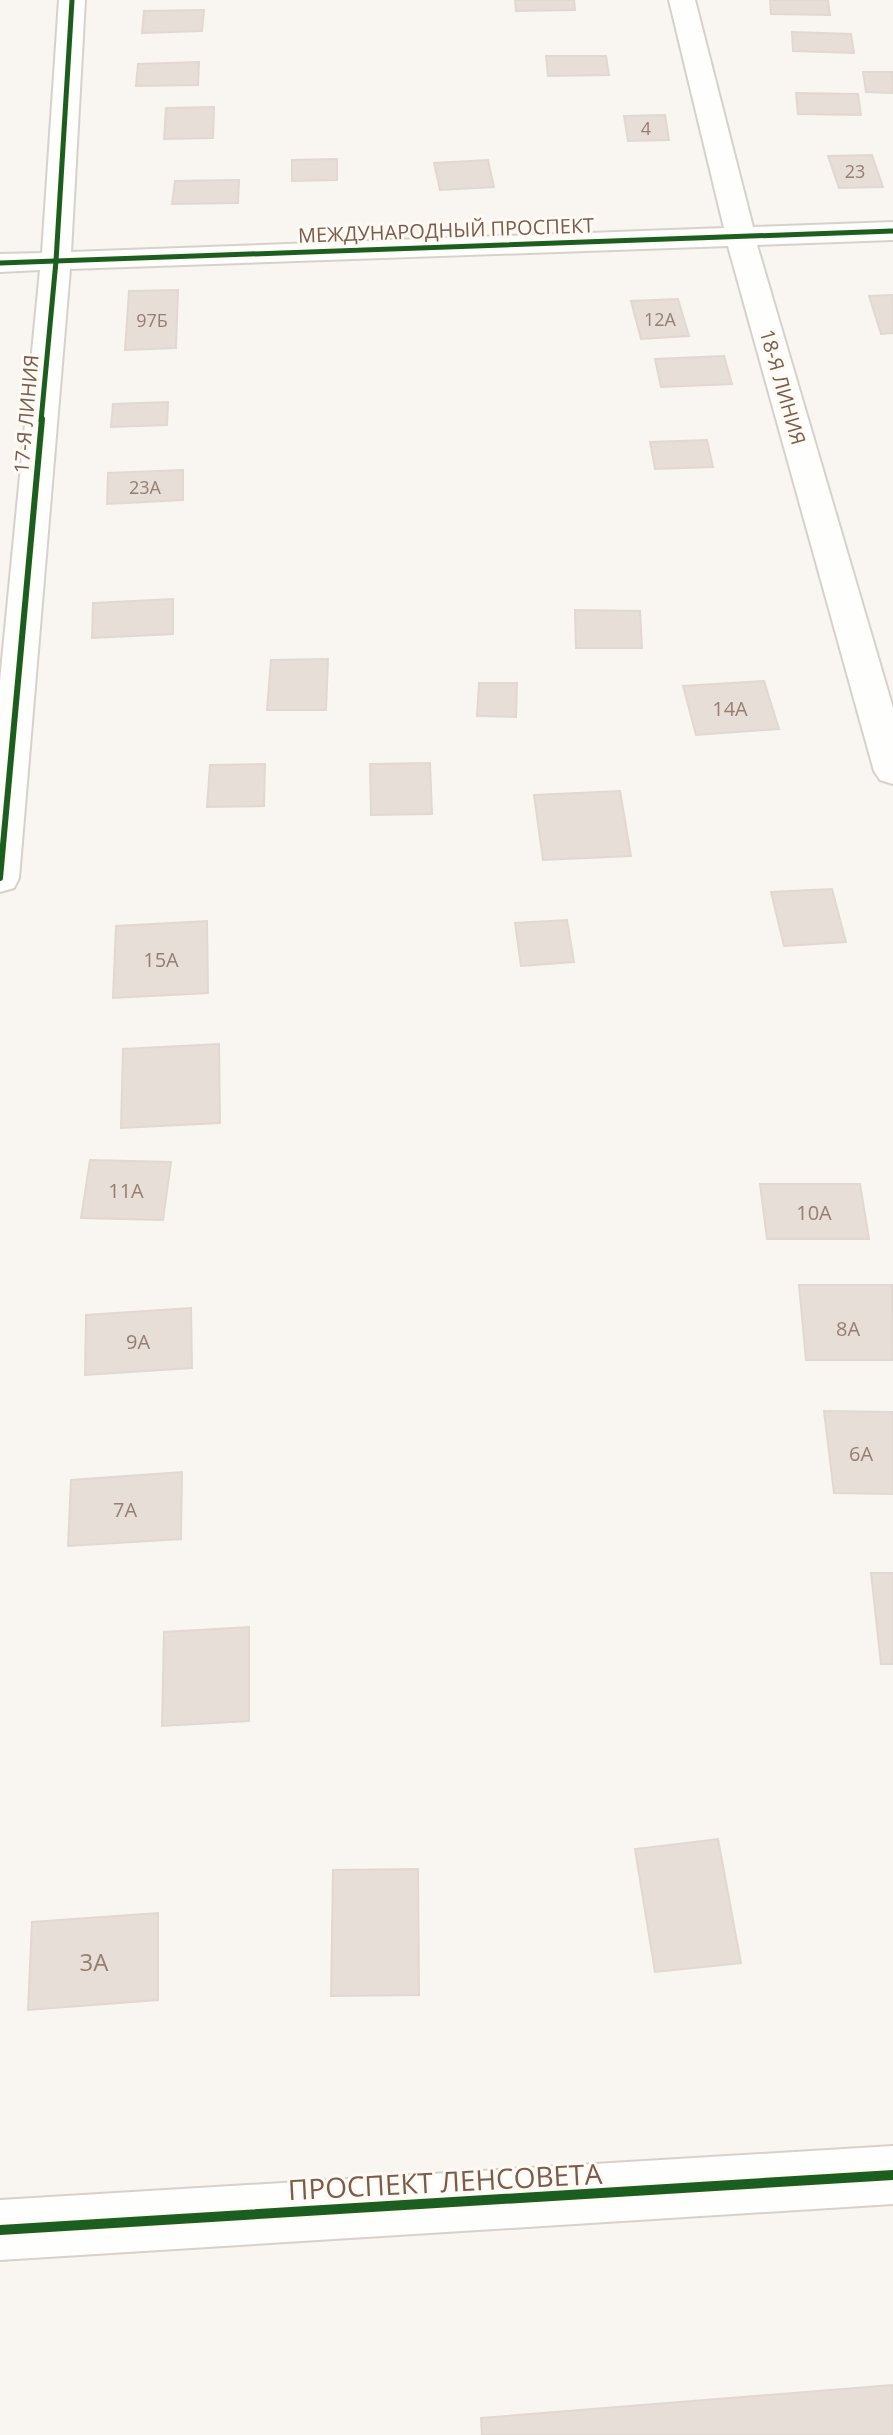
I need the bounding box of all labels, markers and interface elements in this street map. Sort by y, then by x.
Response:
house number: 4 [641,116,651,140]
house number: 23 [845,159,865,183]
street label: МЕЖДУНАРОДНЫЙ ПРОСПЕКТ [297,211,595,249]
house number: 12А [644,307,677,331]
house number: 97Б [136,308,168,332]
street label: 18-Я ЛИНИЯ [754,326,812,448]
street label: 17-Я ЛИНИЯ [7,354,45,474]
house number: 23А [129,475,162,499]
house number: 14А [712,695,748,722]
house number: 15А [143,946,179,973]
house number: 11А [108,1177,144,1204]
house number: 10А [796,1199,832,1226]
house number: 8А [836,1315,860,1342]
house number: 9А [126,1328,150,1355]
house number: 6А [849,1440,873,1467]
house number: 7А [113,1496,137,1523]
house number: 3А [80,1945,109,1978]
street label: ПРОСПЕКТ ЛЕНСОВЕТА [287,2154,603,2208]

